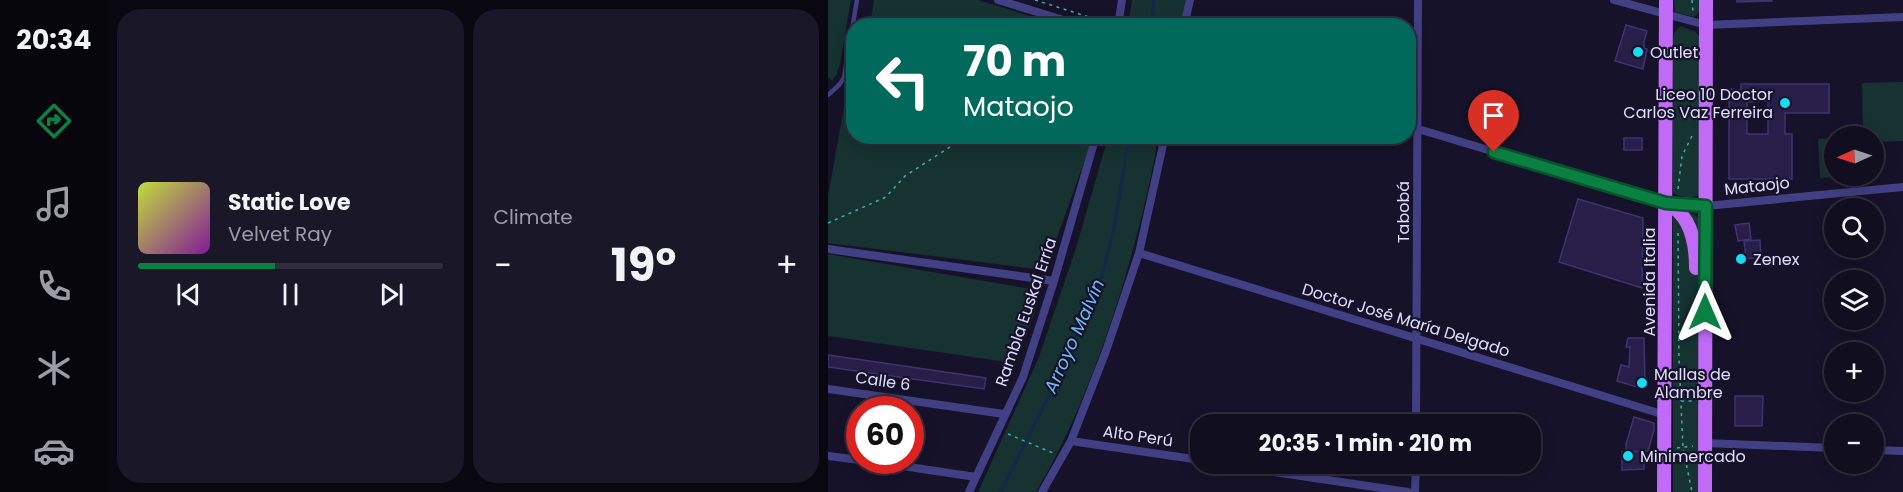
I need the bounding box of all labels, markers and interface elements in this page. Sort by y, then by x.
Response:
text: 20:34 [16,21,92,58]
text: 70 m [963,32,1066,91]
place label: Outlet [1650,41,1698,64]
icon: left [864,42,942,120]
marker: Outlet [1631,45,1645,59]
place label: Liceo 10 Doctor Carlos Vaz Ferreira [1623,83,1773,124]
text: Mataojo [963,88,1074,125]
pin [1468,90,1519,152]
marker: Liceo 10 Doctor Carlos Vaz Ferreira [1778,96,1792,110]
icon: arrive [1477,99,1510,132]
icon: directions [33,100,75,142]
north arrow [1824,126,1884,186]
map controls [1824,126,1884,474]
street label: Mataojo [1723,171,1791,201]
street label: Tabobá [1392,181,1415,243]
icon: music [33,183,75,225]
text: Static Love [228,187,351,218]
button: search [1824,198,1884,258]
text: Climate [494,203,573,231]
text: Velvet Ray [228,220,332,248]
street label: Avenida Italia [1638,227,1661,337]
text: 19° [611,234,676,297]
street label: Rambla Euskal Erría [990,235,1062,389]
text: − [494,242,512,289]
text: + [775,242,798,289]
place label: Zenex [1753,248,1800,271]
marker: Zenex [1734,252,1748,266]
icon: phone [33,265,75,307]
button: layers [1824,270,1884,330]
water label: Arroyo Malvín [1037,275,1110,398]
street label: Doctor José María Delgado [1299,277,1513,363]
icon: previous [172,278,205,311]
icon: pause [274,278,307,311]
icon: next [375,278,408,311]
position arrow [1673,280,1737,344]
button: + [1824,342,1884,402]
icon: climate [33,347,75,389]
place label: Mallas de Alambre [1654,363,1731,404]
street label: Calle 6 [854,366,912,396]
marker: Mallas de Alambre [1635,376,1649,390]
speed limit sign: 60 [846,396,924,474]
button: − [1824,414,1884,474]
street label: Alto Perú [1102,420,1174,452]
text: 20:35 · 1 min · 210 m [1259,428,1472,459]
icon: car [33,430,75,472]
place label: Minimercado [1640,445,1746,468]
marker: Minimercado [1621,449,1635,463]

